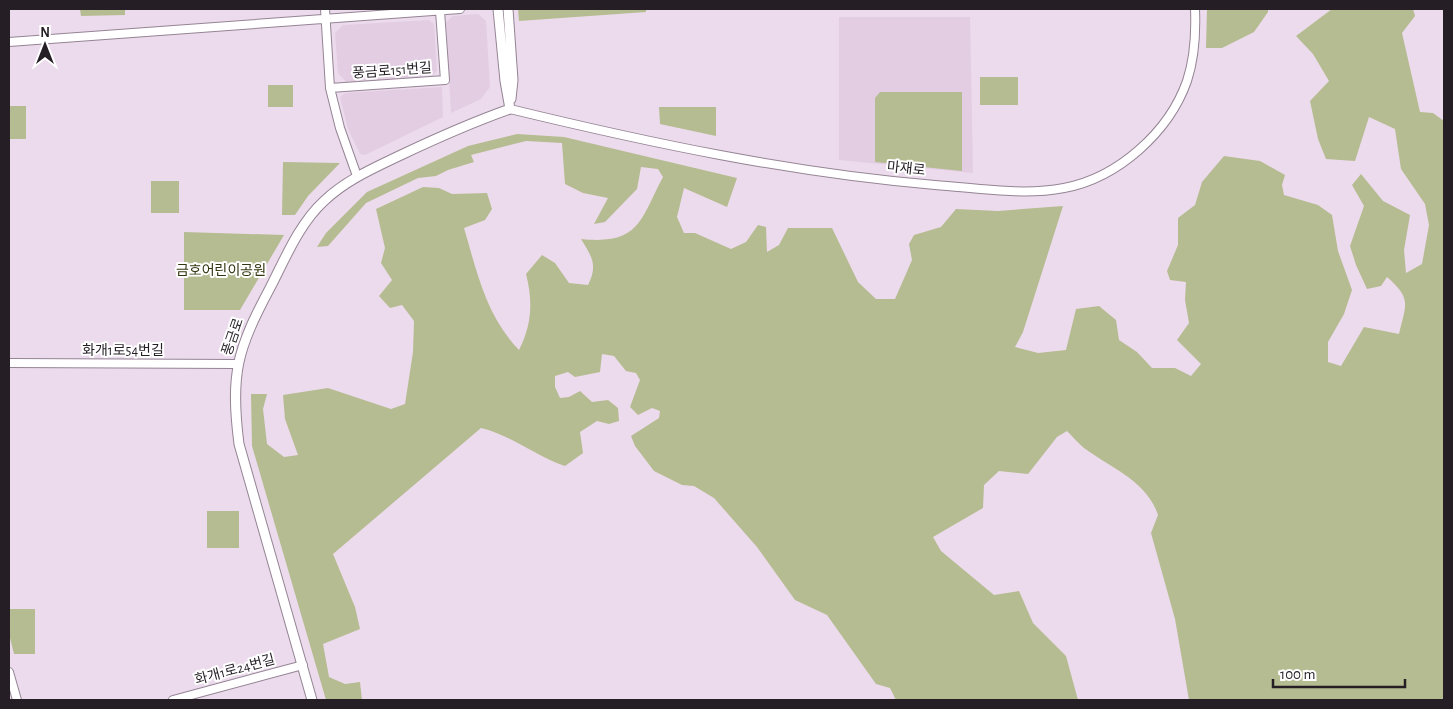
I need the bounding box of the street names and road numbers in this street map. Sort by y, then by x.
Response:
street label: 풍금로151번길 [352,60,432,81]
street label: 마재로 [886,159,926,178]
street label: 풍금로 [220,316,246,358]
street label: 화개1로54번길 [82,343,164,358]
street label: 화개1로24번길 [193,652,277,687]

